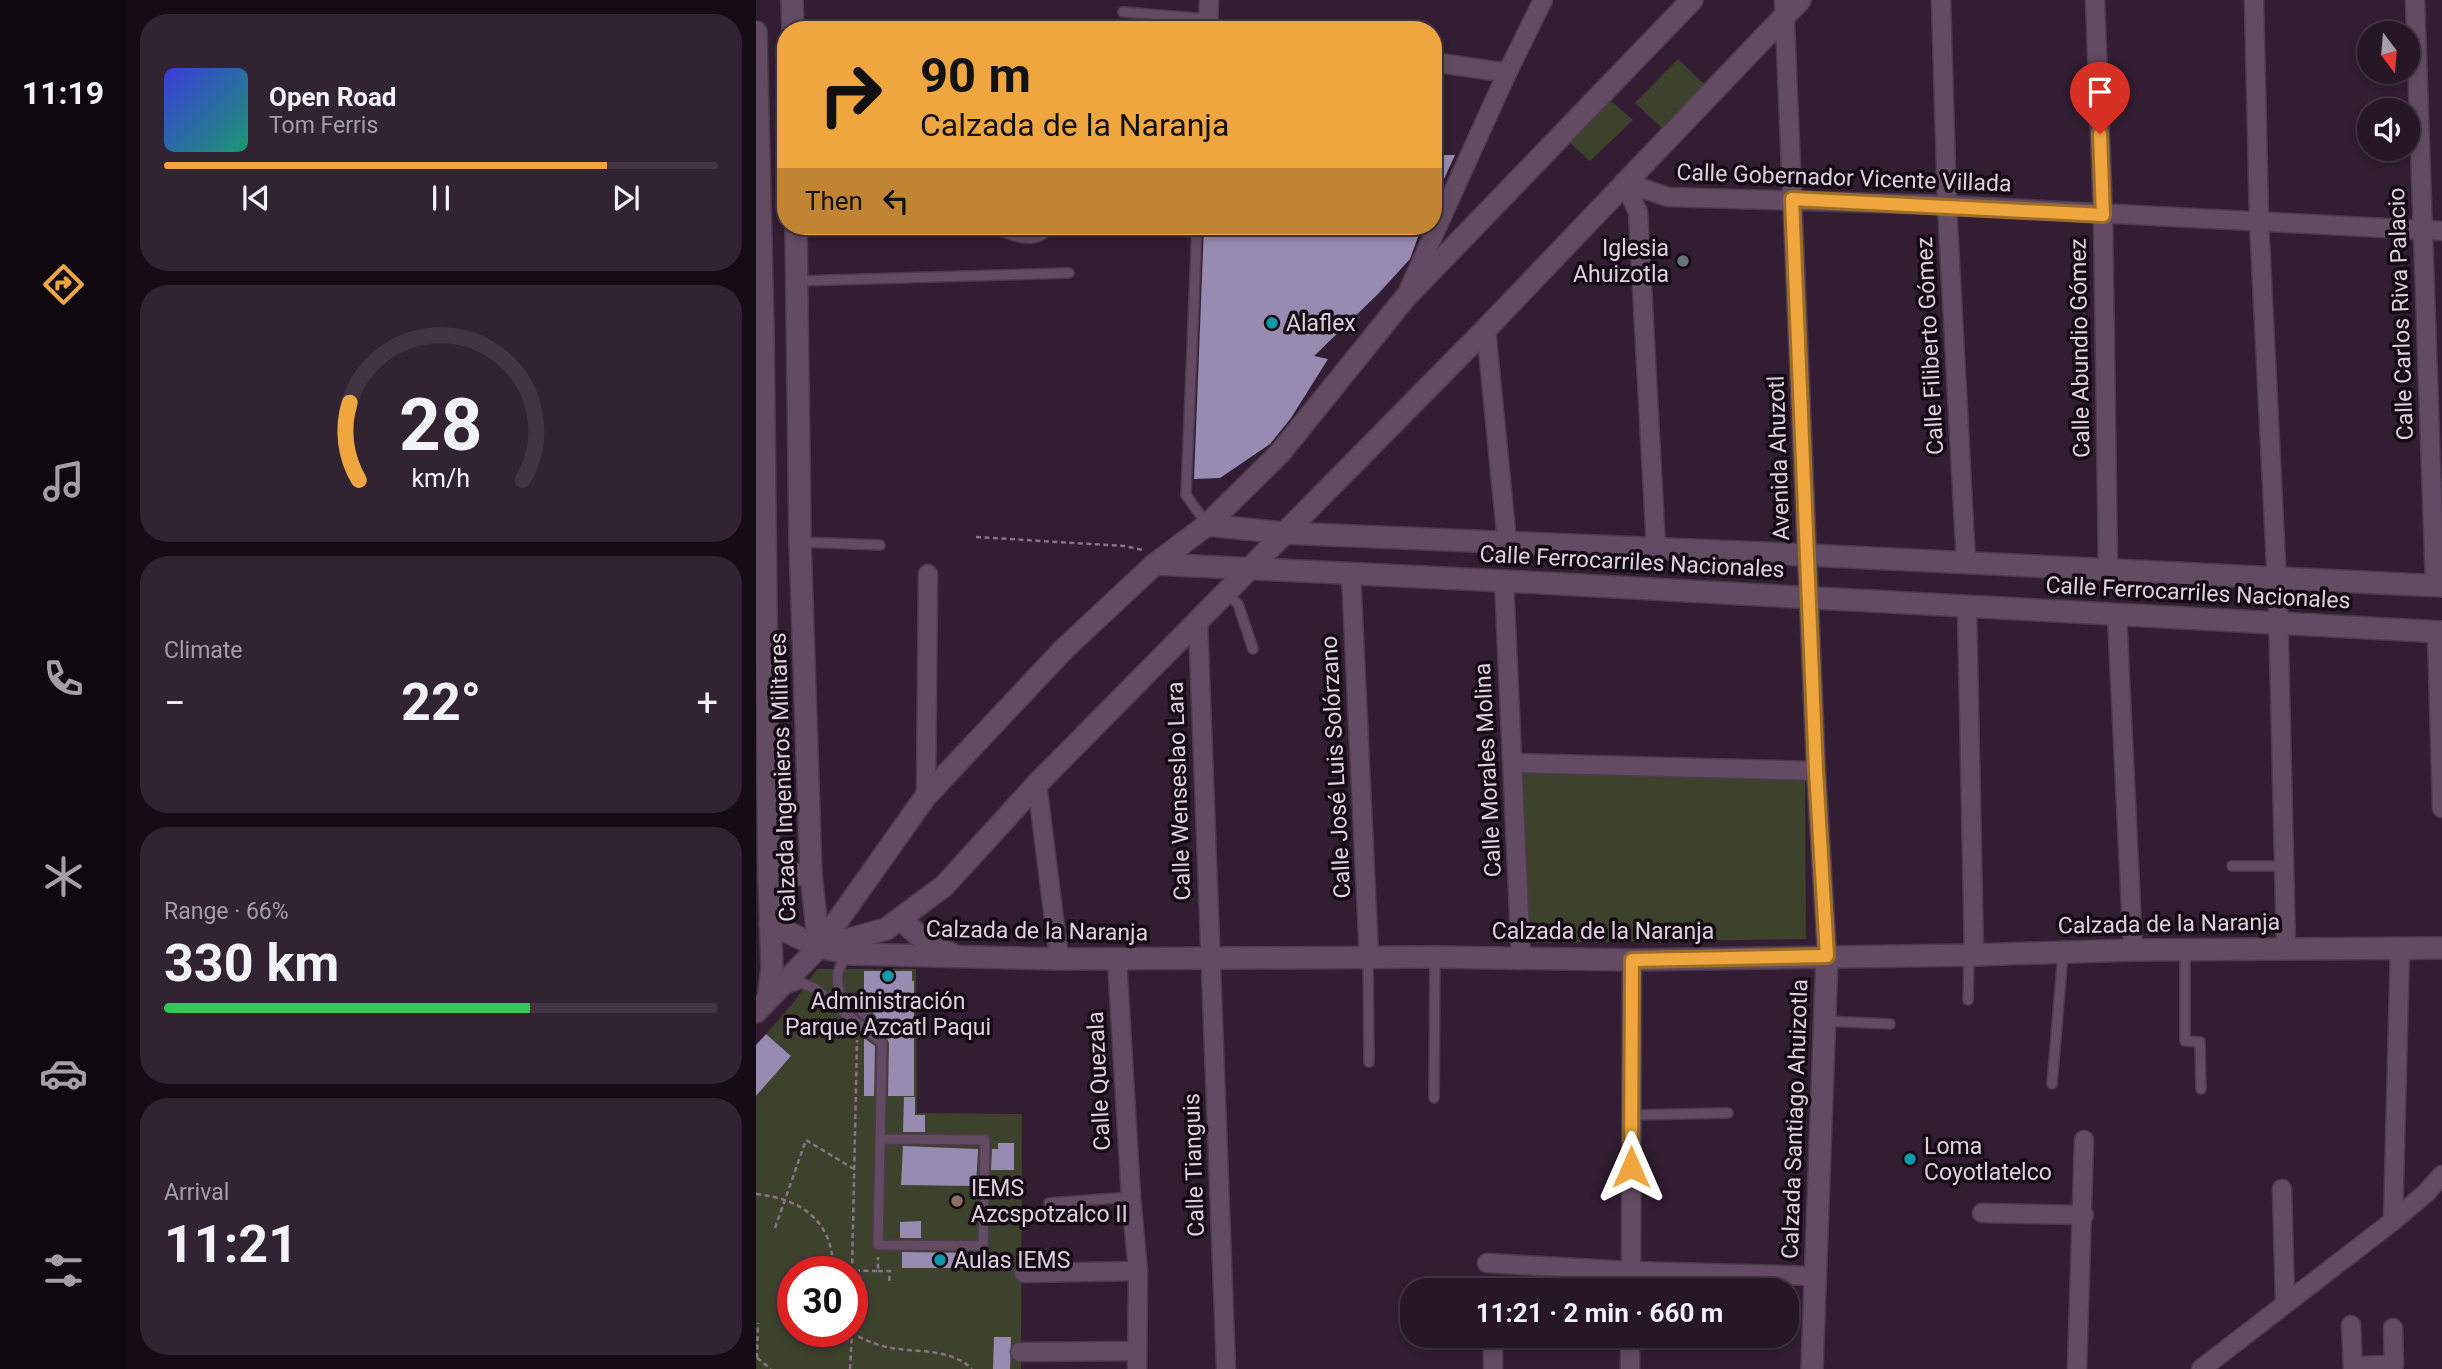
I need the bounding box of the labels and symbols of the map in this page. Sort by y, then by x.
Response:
north arrow [2357,21,2420,84]
pin [2070,62,2130,134]
street label: Calle Gobernador Vicente Villada [1676,159,2012,197]
street label: Calle Carlos Riva Palacio [2383,187,2419,441]
place label: Iglesia Ahuizotla [1573,235,1669,288]
street label: Calle Filiberto Gómez [1911,236,1949,456]
street label: Calle Abundio Gómez [2065,238,2095,458]
marker: Iglesia Ahuizotla [1675,253,1691,269]
place label: Alaflex [1286,310,1356,337]
marker: Alaflex [1264,315,1280,331]
street label: Avenida Ahuzotl [1763,375,1795,541]
street label: Calle Ferrocarriles Nacionales [1479,541,1785,583]
street label: Calle Ferrocarriles Nacionales [2045,572,2351,614]
street label: Calzada Ingenieros Militares [764,632,802,922]
street label: Calle José Luis Solórzano [1316,635,1356,899]
street label: Calle Morales Molina [1469,662,1507,878]
street label: Calle Wenseslao Lara [1162,681,1196,901]
street label: Calzada de la Naranja [2058,909,2280,939]
street label: Calzada de la Naranja [926,916,1148,946]
street label: Calzada de la Naranja [1492,918,1714,945]
marker: Administración Parque Azcatl Paqui [880,968,896,984]
street label: Calzada Santiago Ahuizotla [1777,978,1813,1260]
place label: Administración Parque Azcatl Paqui [785,988,991,1041]
street label: Calle Quezala [1082,1011,1116,1151]
street label: Calle Tianguis [1178,1093,1210,1237]
position arrow [1594,1130,1668,1204]
place label: Loma Coyotlatelco [1924,1133,2052,1186]
marker: Loma Coyotlatelco [1902,1151,1918,1167]
place label: IEMS Azcspotzalco II [971,1175,1128,1228]
marker: IEMS Azcspotzalco II [949,1193,965,1209]
place label: Aulas IEMS [954,1247,1070,1274]
marker: Aulas IEMS [932,1252,948,1268]
speed limit sign: 30 [777,1256,868,1347]

